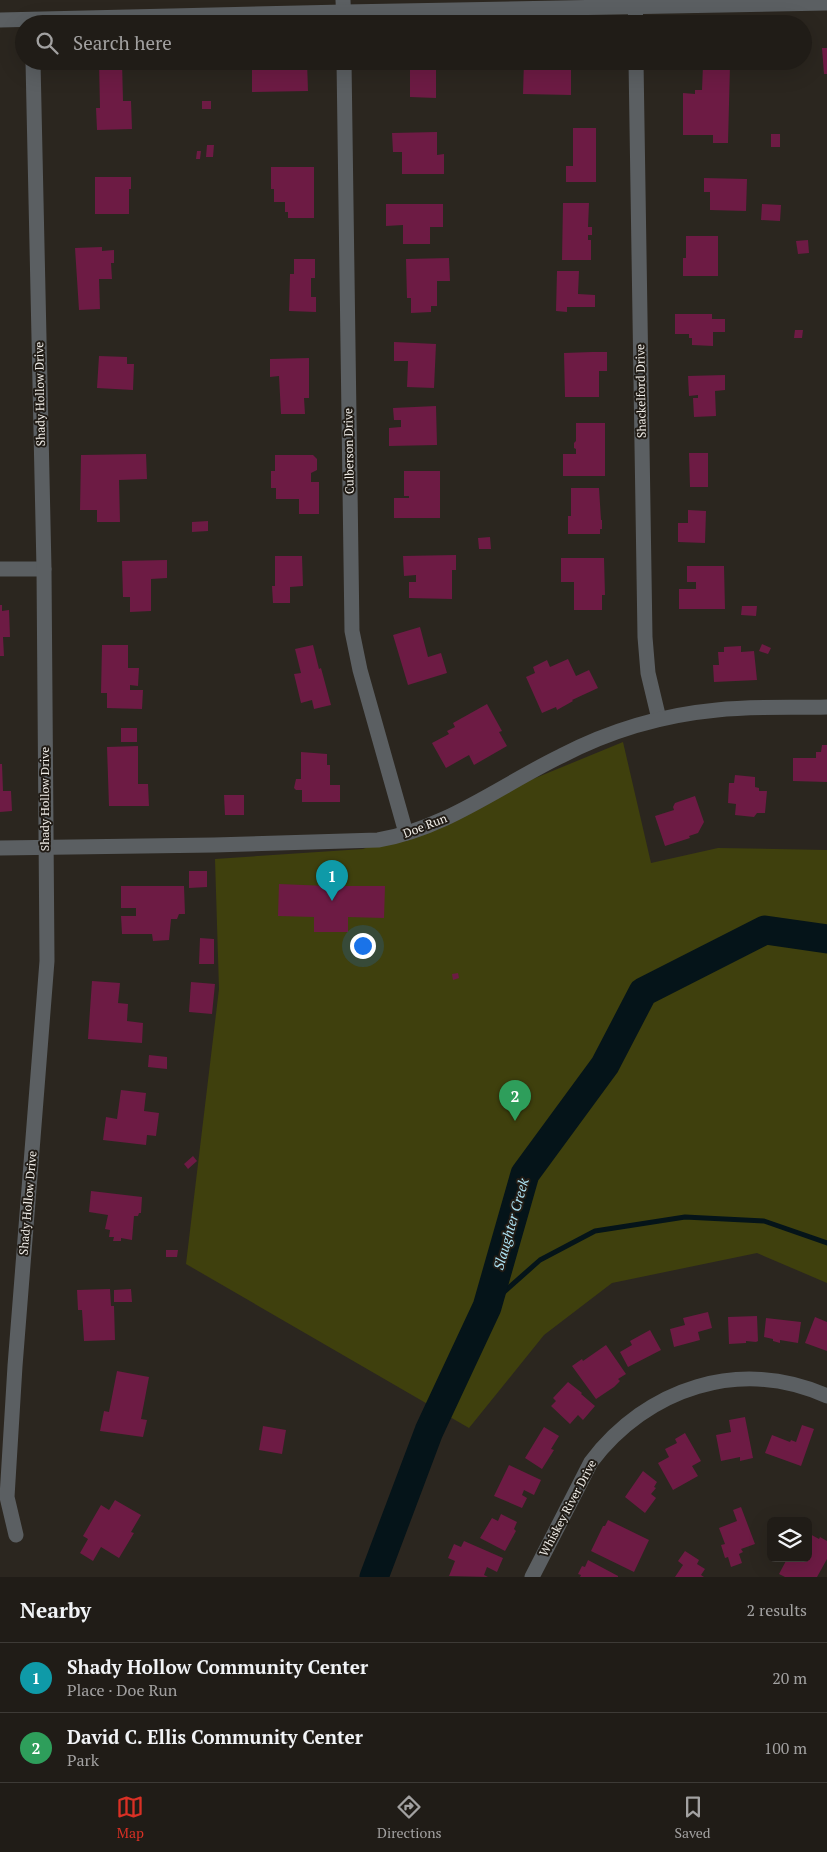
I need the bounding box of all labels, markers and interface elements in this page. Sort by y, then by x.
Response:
search box [15,15,812,70]
icon: search [33,29,61,57]
text: Search here [73,30,172,55]
street label: Shady Hollow Drive [31,342,48,446]
street label: Shackelford Drive [632,344,649,438]
street label: Culberson Drive [340,408,357,494]
street label: Shady Hollow Drive [37,747,52,851]
street label: Doe Run [401,810,449,841]
pin: 1 [316,860,348,901]
your location [350,933,376,959]
pin: 2 [499,1080,531,1121]
street label: Shady Hollow Drive [15,1150,40,1256]
water label: Slaughter Creek [488,1176,533,1272]
street label: Whiskey River Drive [536,1457,599,1559]
map controls [767,1517,812,1562]
button: layers [767,1517,812,1562]
text: Nearby [20,1596,91,1624]
text: 2 results [747,1599,807,1621]
text: Shady Hollow Community Center [67,1654,368,1679]
text: 1 [31,1667,41,1689]
text: 20 m [772,1667,807,1689]
text: Place · Doe Run [67,1679,177,1701]
text: David C. Ellis Community Center [67,1724,363,1749]
text: 2 [31,1737,41,1759]
text: 100 m [764,1737,807,1759]
text: Park [67,1749,99,1771]
tab: Map [116,1793,144,1842]
tab: Directions [377,1793,442,1842]
tab: Saved [674,1793,711,1842]

